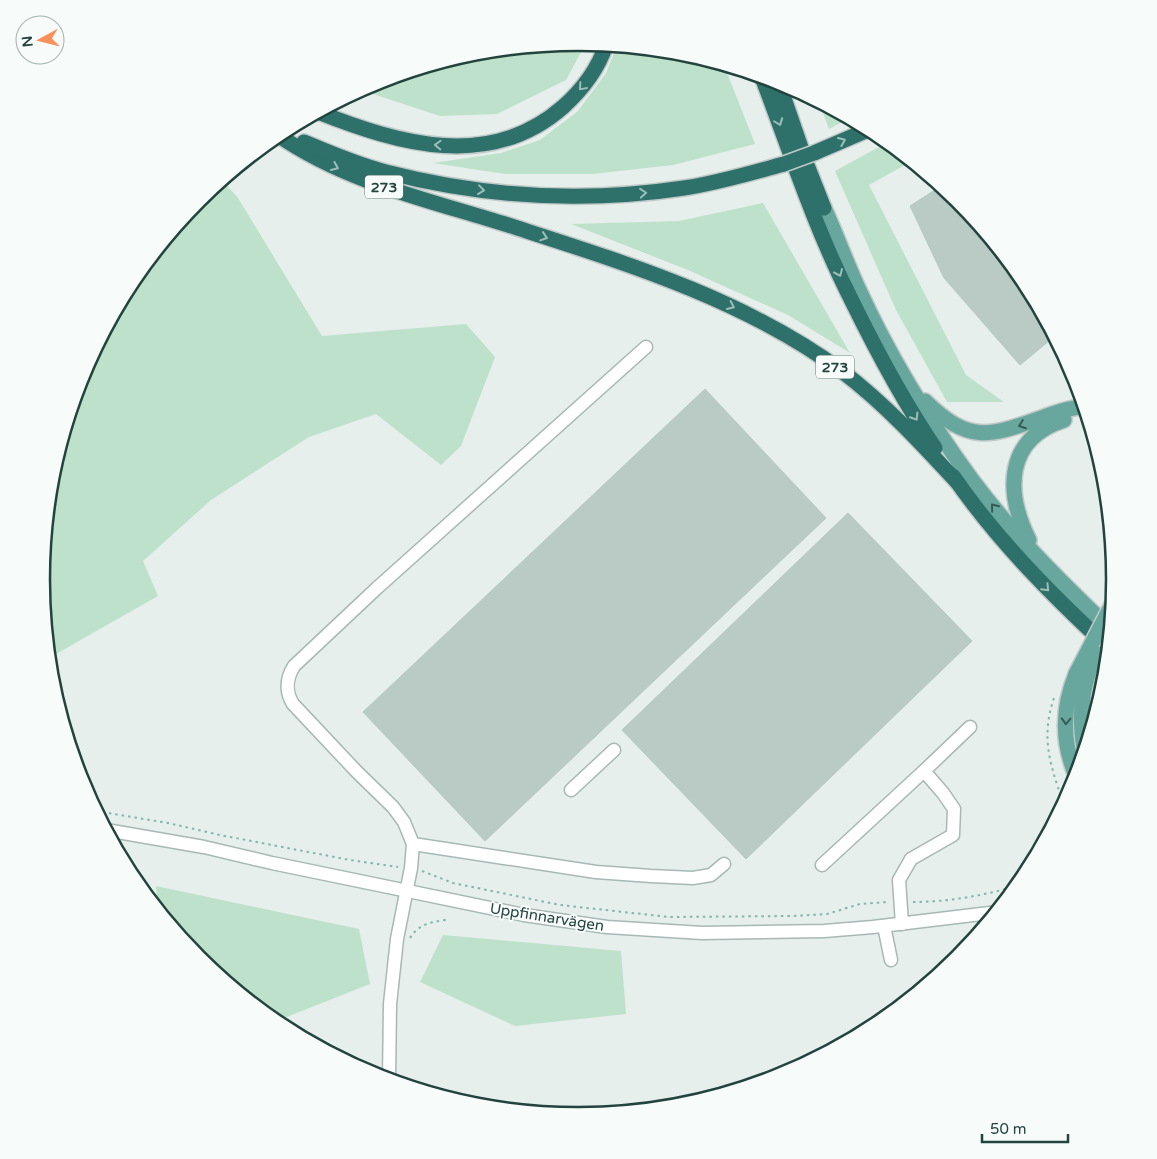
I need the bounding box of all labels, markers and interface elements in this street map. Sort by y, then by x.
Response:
north arrow [15,15,65,65]
text: N [18,35,37,48]
one-way arrow [579,81,588,90]
one-way arrow [773,117,783,126]
one-way arrow [837,137,846,148]
one-way arrow [434,140,442,150]
one-way arrow [330,161,339,172]
road number: 273 [365,176,403,198]
one-way arrow [477,184,485,195]
one-way arrow [639,187,647,198]
one-way arrow [540,231,548,241]
one-way arrow [833,268,844,277]
one-way arrow [726,300,735,311]
road number: 273 [816,356,854,378]
one-way arrow [909,411,918,420]
one-way arrow [1018,419,1026,429]
one-way arrow [990,503,999,512]
one-way arrow [1040,582,1049,591]
one-way arrow [1061,718,1071,725]
street label: Uppfinnarvägen [489,899,605,935]
scale bar [982,1112,1068,1144]
text: 50 m [990,1120,1027,1138]

